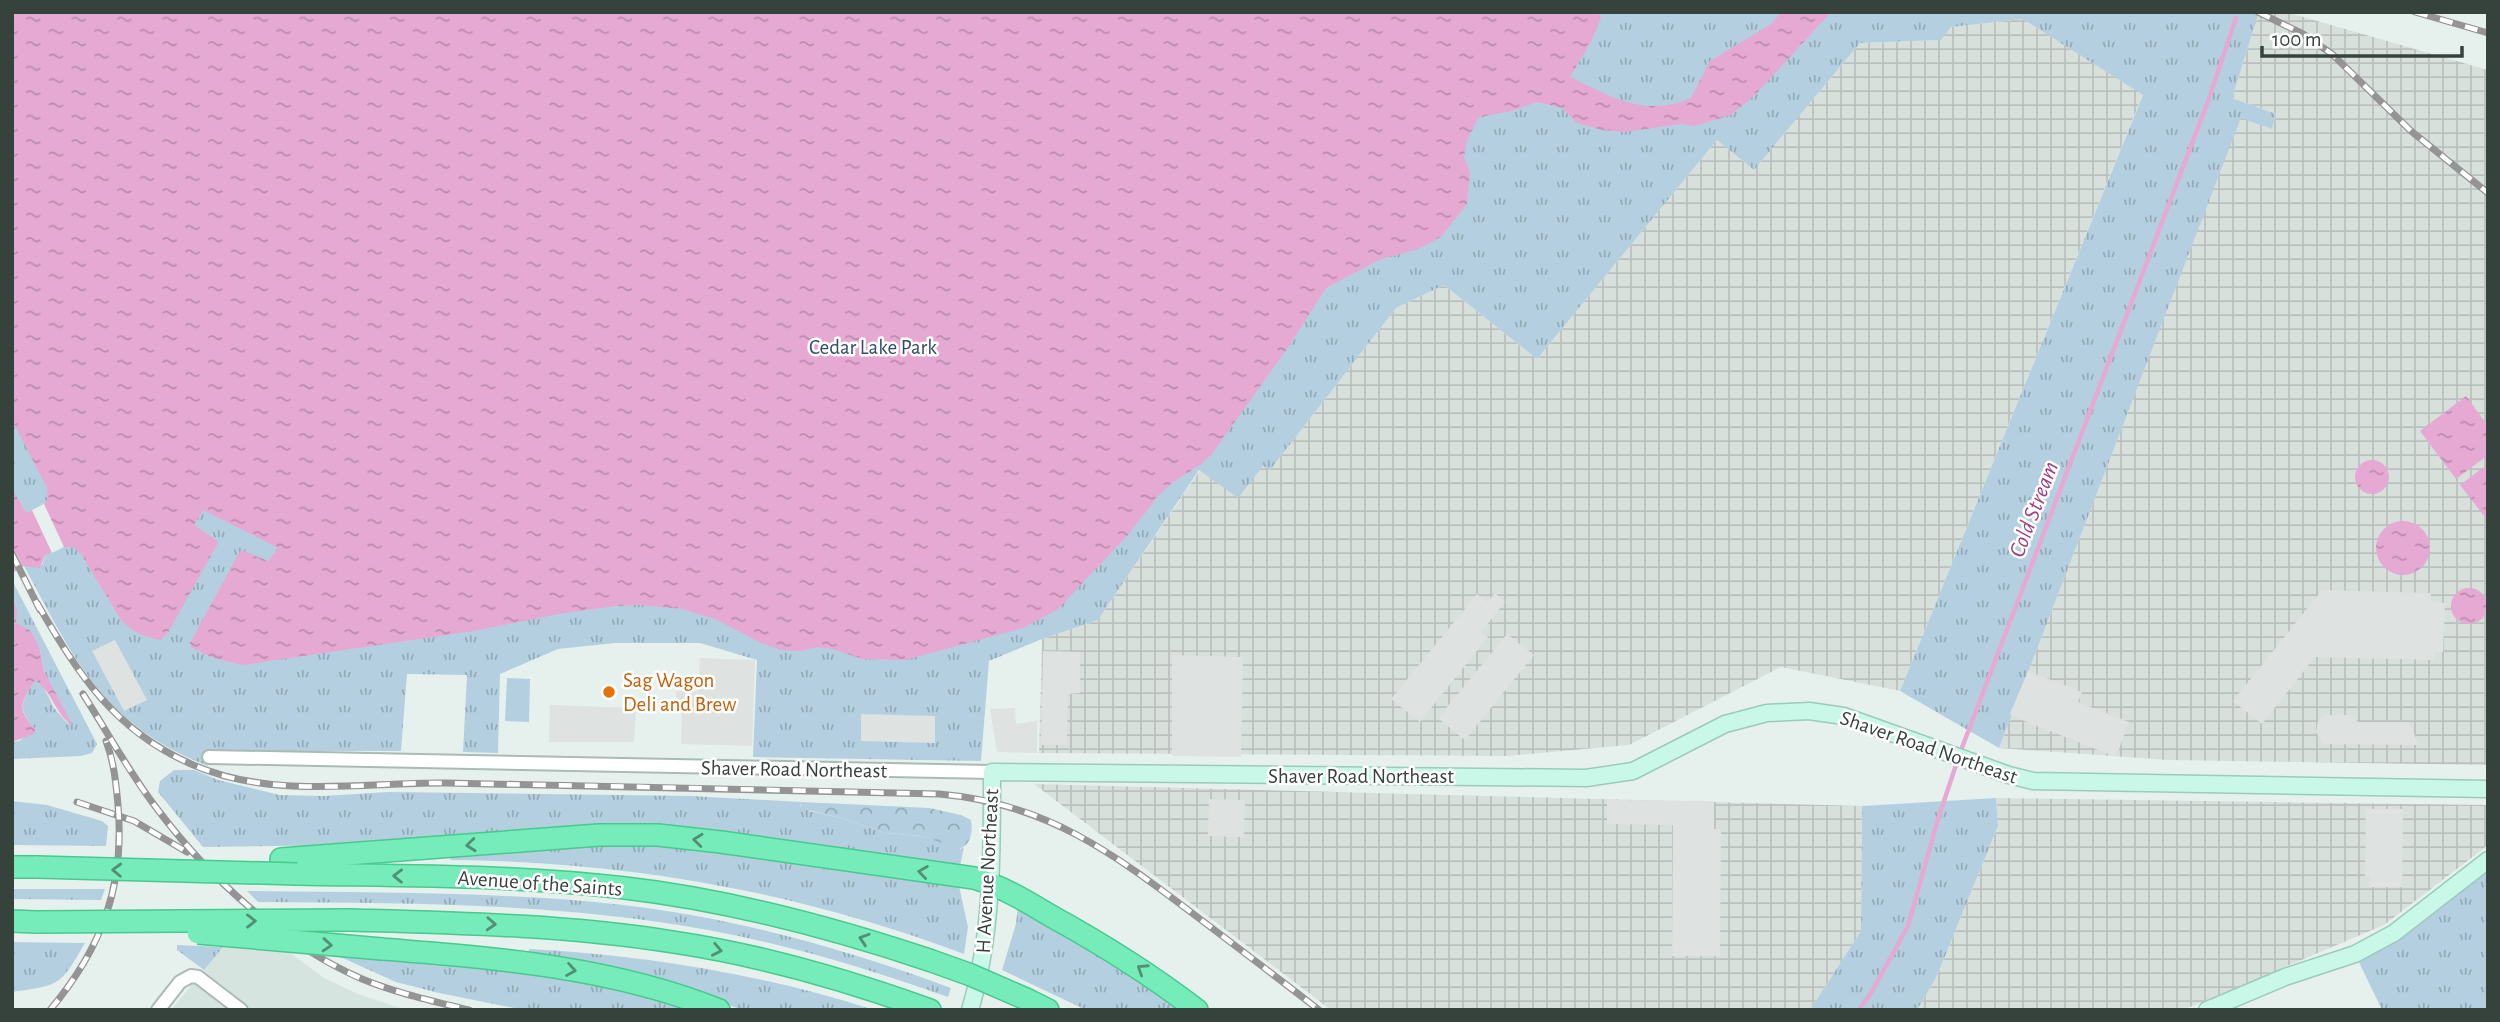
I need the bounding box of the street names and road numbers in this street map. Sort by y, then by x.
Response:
street label: Shaver Road Northeast [1837,707,2021,788]
street label: Shaver Road Northeast [701,757,887,782]
street label: Shaver Road Northeast [1268,766,1454,787]
street label: H Avenue Northeast [973,788,1002,954]
street label: Avenue of the Saints [457,867,623,900]

